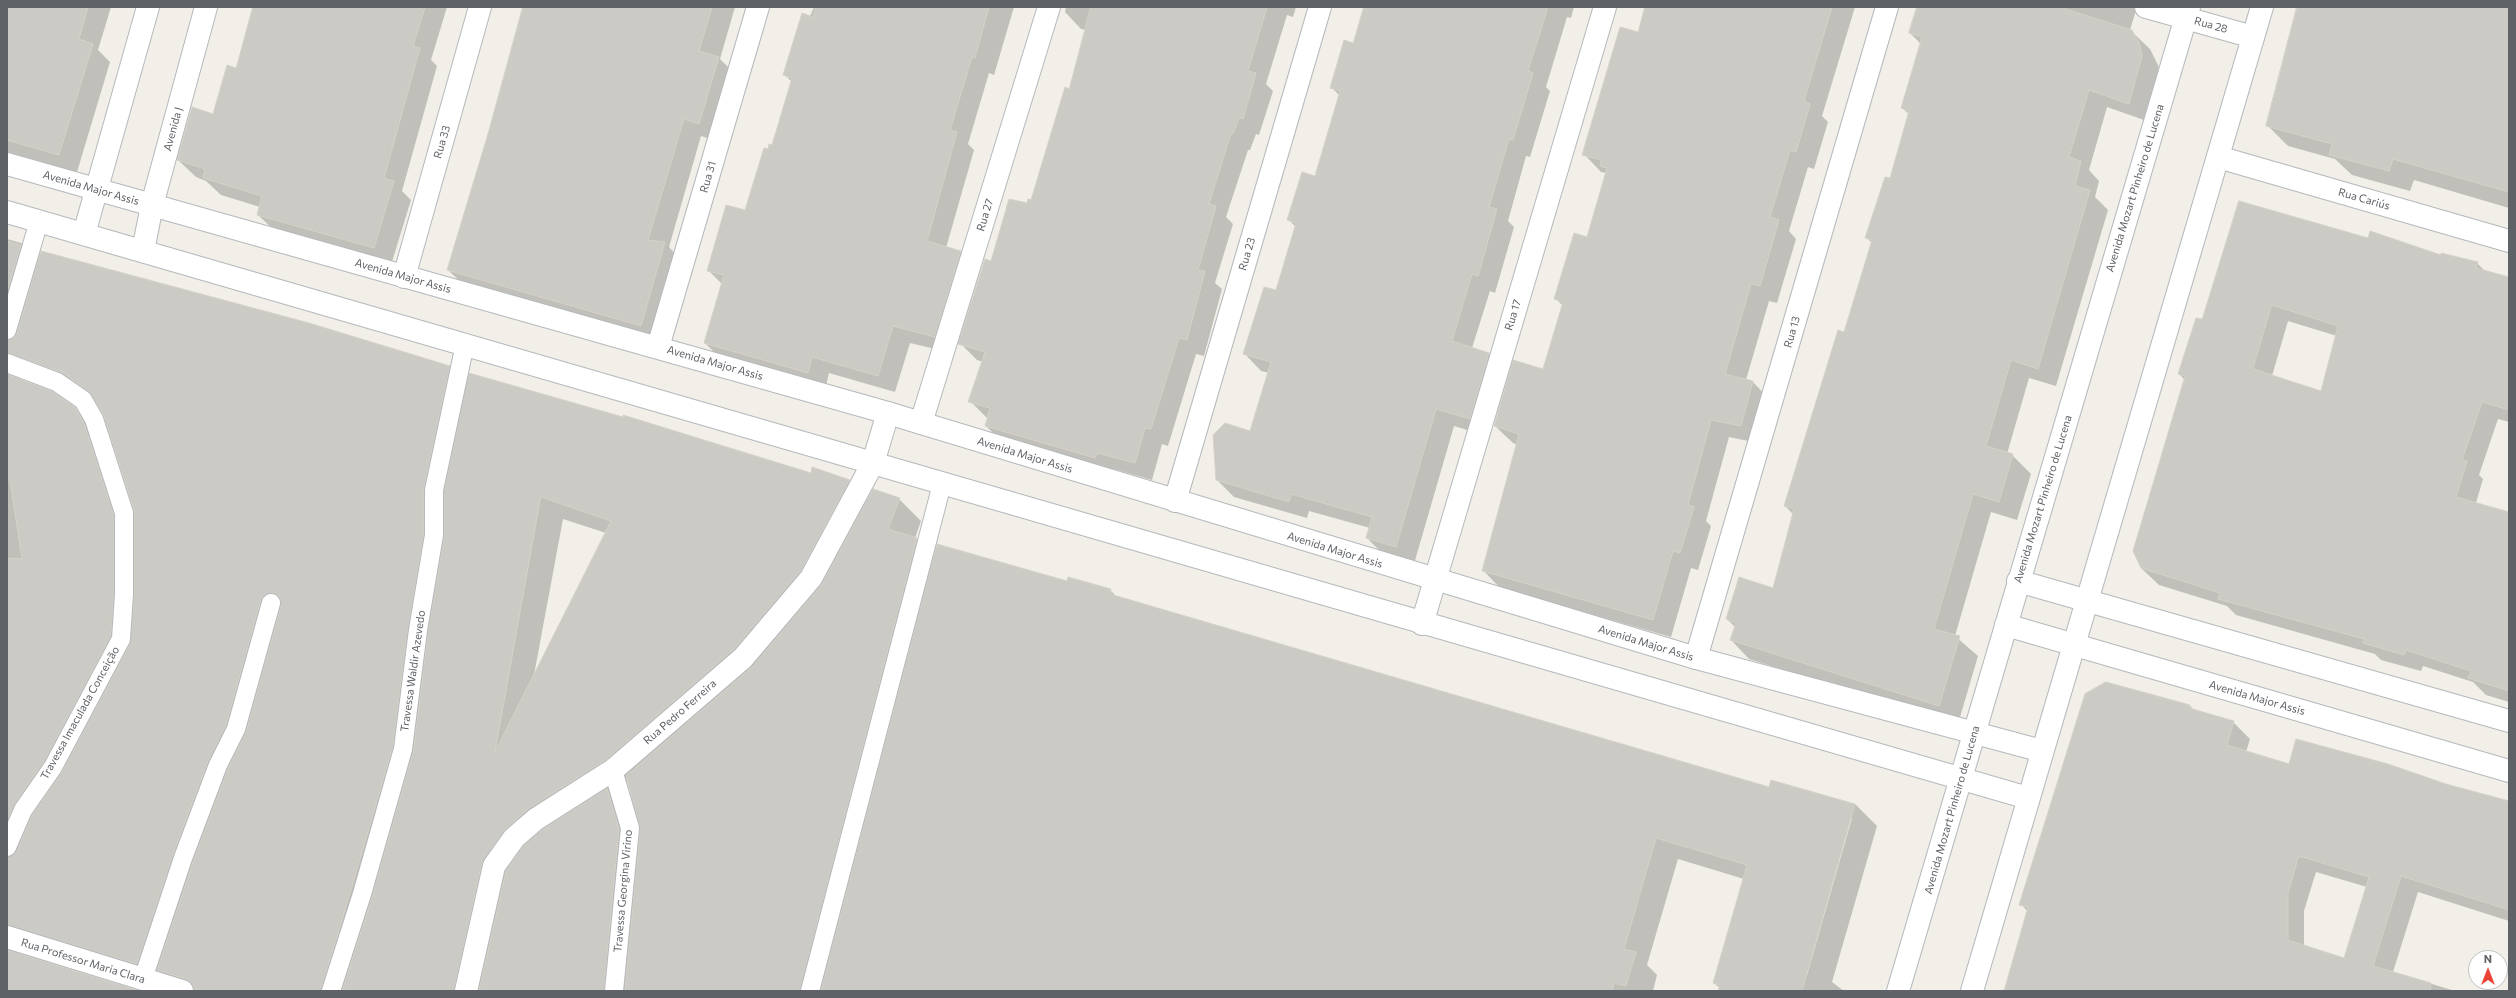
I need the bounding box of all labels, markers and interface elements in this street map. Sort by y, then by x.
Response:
street label: Rua 28 [2193,14,2229,36]
street label: Avenida Mozart Pinheiro de Lucena [2103,102,2167,274]
street label: Avenida J [161,106,185,152]
street label: Rua 33 [431,124,453,160]
street label: Rua 31 [697,160,719,194]
street label: Avenida Major Assis [41,168,141,208]
street label: Rua Cariús [2337,185,2391,213]
street label: Rua 27 [974,197,996,233]
street label: Rua 23 [1236,236,1258,272]
street label: Avenida Major Assis [353,256,453,296]
street label: Rua 17 [1502,298,1524,332]
street label: Rua 13 [1781,315,1803,349]
street label: Avenida Major Assis [665,343,765,383]
street label: Avenida Mozart Pinheiro de Lucena [2011,413,2075,585]
street label: Avenida Major Assis [976,434,1074,476]
street label: Avenida Major Assis [1286,529,1384,571]
street label: Travessa Waldir Azevedo [398,609,428,733]
street label: Avenida Major Assis [1597,622,1695,664]
street label: Travessa Imaculada Conceição [38,644,122,782]
street label: Rua Pedro Ferreira [641,677,719,747]
street label: Avenida Major Assis [2207,678,2307,718]
street label: Avenida Mozart Pinheiro de Lucena [1922,724,1982,896]
street label: Travessa Georgina Virino [611,829,635,953]
street label: Rua Professor Maria Clara [19,936,147,986]
north arrow [2468,950,2508,990]
text: N [2484,952,2492,965]

